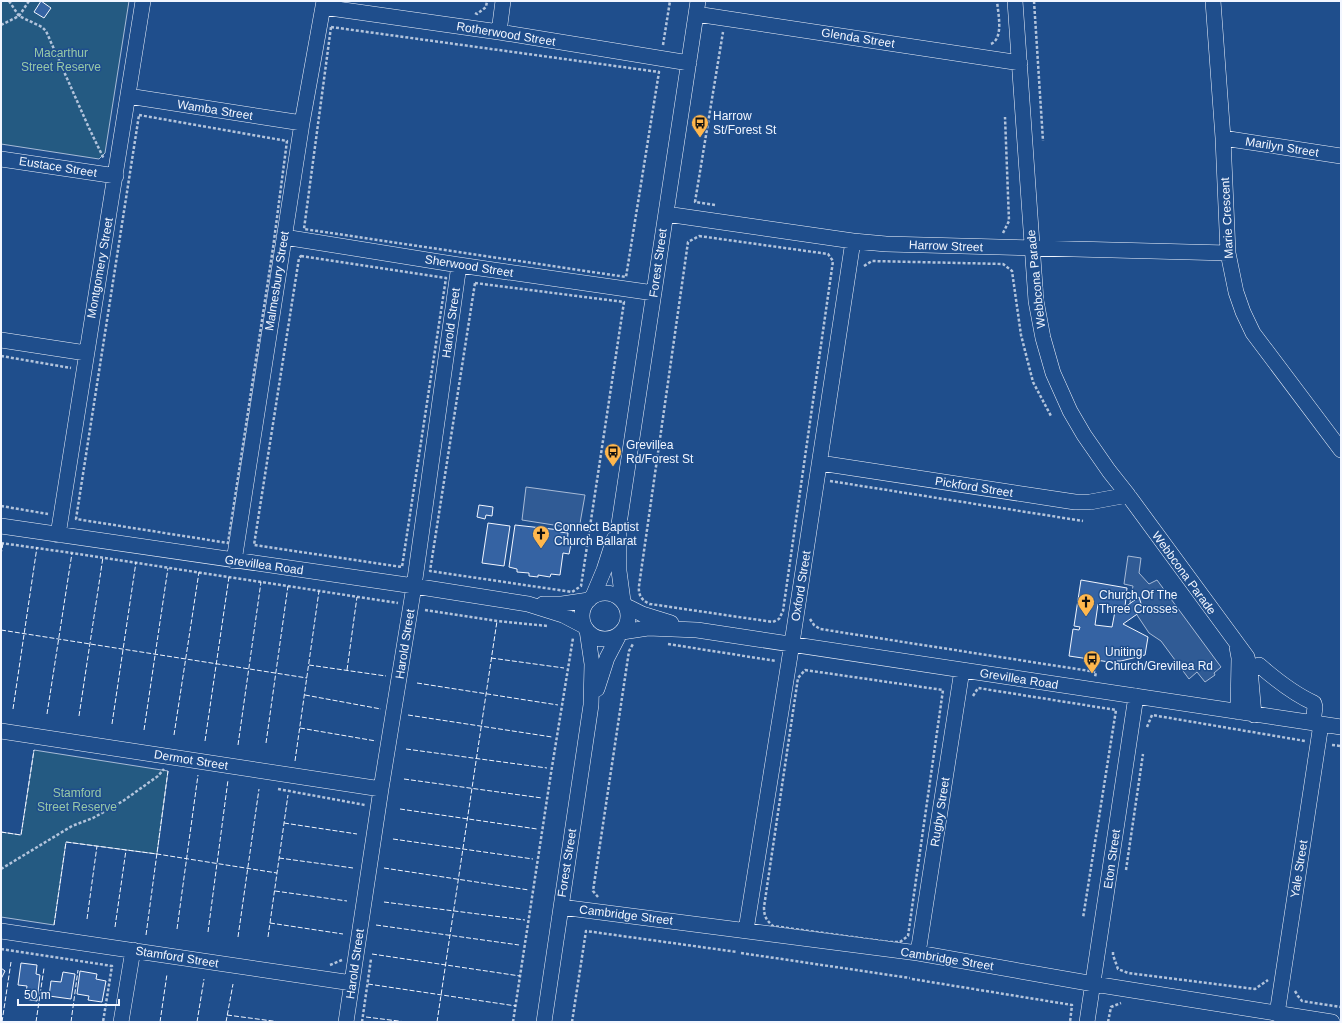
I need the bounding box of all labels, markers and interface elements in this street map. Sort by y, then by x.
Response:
street label: Rotherwood Street [455,19,557,49]
street label: Glenda Street [820,25,896,51]
park label: Macarthur Street Reserve [21,46,101,74]
street label: Wamba Street [176,97,254,123]
place label: Harrow St/Forest St [713,109,777,137]
bus stop icon: Harrow St/Forest St [690,113,710,138]
street label: Marilyn Street [1244,134,1320,160]
street label: Eustace Street [18,154,99,180]
street label: Marie Crescent [1218,176,1236,259]
street label: Montgomery Street [84,216,116,319]
street label: Forest Street [646,227,670,298]
street label: Webbcona Parade [1024,229,1048,329]
street label: Malmesbury Street [262,230,292,332]
street label: Harrow Street [909,238,984,254]
street label: Sherwood Street [424,252,515,280]
street label: Harold Street [439,286,463,359]
place label: Grevillea Rd/Forest St [626,438,694,466]
bus stop icon: Grevillea Rd/Forest St [603,442,623,467]
street label: Pickford Street [934,474,1015,500]
place label: Connect Baptist Church Ballarat [554,520,639,548]
church icon: Connect Baptist Church Ballarat [531,524,551,549]
street label: Webbcona Parade [1149,529,1219,617]
street label: Oxford Street [789,549,814,622]
street label: Grevillea Road [224,553,304,577]
place label: Church Of The Three Crosses [1099,588,1178,616]
church icon: Church Of The Three Crosses [1076,592,1096,617]
street label: Harold Street [393,607,418,680]
place label: Uniting Church/Grevillea Rd [1105,645,1213,673]
bus stop icon: Uniting Church/Grevillea Rd [1082,649,1102,674]
street label: Grevillea Road [979,666,1059,692]
street label: Dermot Street [153,747,230,773]
street label: Rugby Street [928,776,952,848]
park label: Stamford Street Reserve [37,786,117,814]
street label: Forest Street [555,827,579,898]
street label: Eton Street [1101,828,1123,890]
street label: Yale Street [1288,838,1311,899]
street label: Cambridge Street [578,902,674,928]
street label: Harold Street [343,927,367,1000]
street label: Stamford Street [134,944,220,971]
street label: Cambridge Street [899,945,995,973]
scale bar [18,981,119,1007]
text: 50 m [24,988,51,1002]

